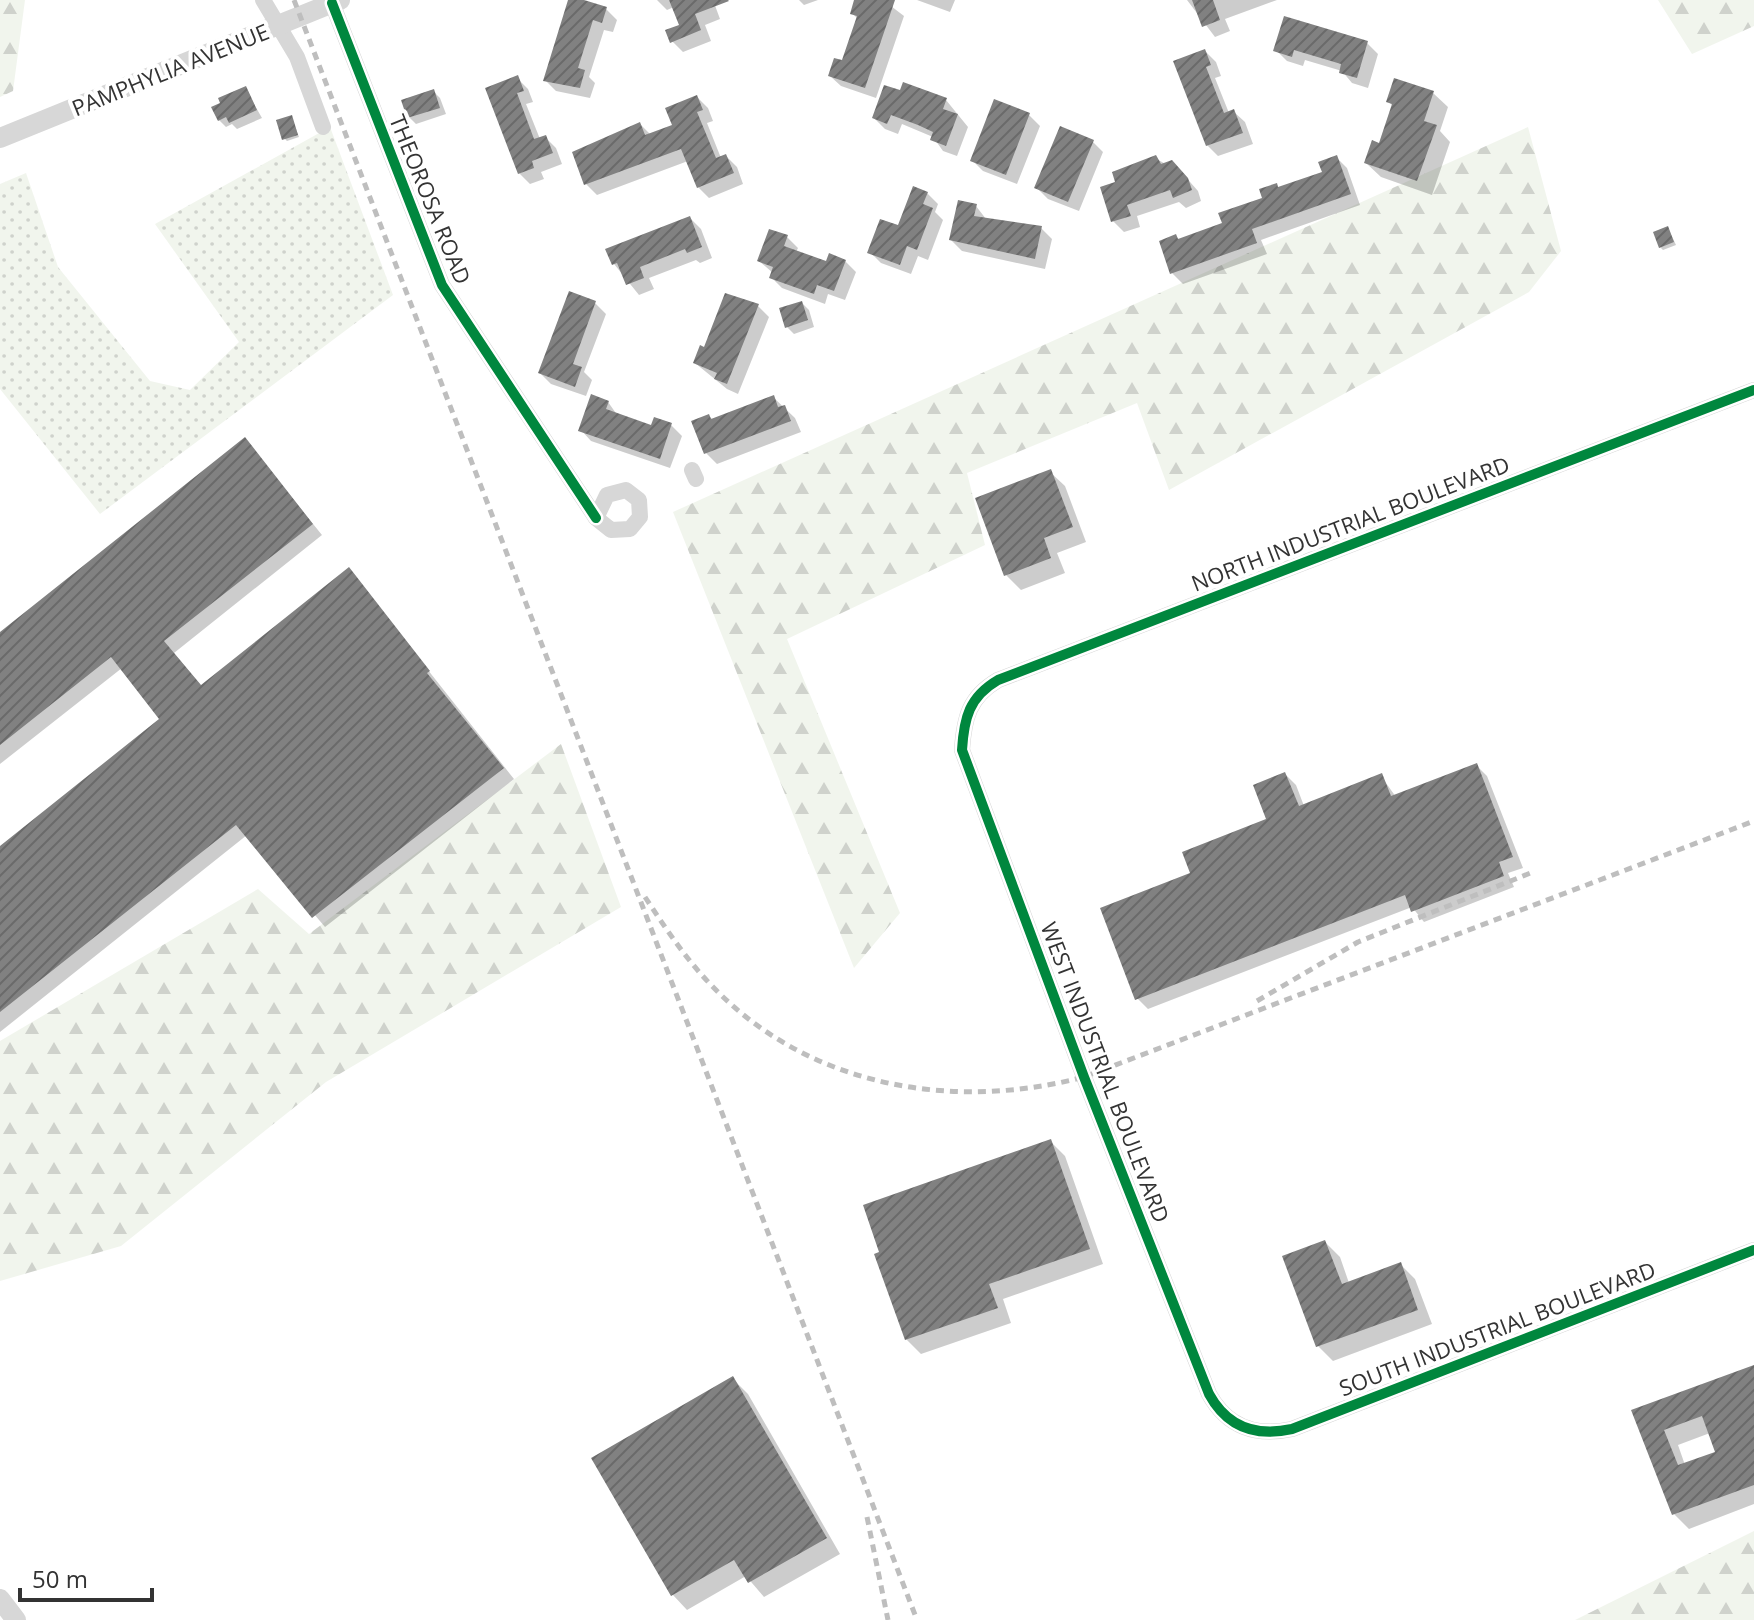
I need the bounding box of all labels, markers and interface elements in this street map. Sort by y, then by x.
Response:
street label: PAMPHYLIA AVENUE [67,16,273,122]
street label: THEOROSA ROAD [383,110,479,288]
street label: NORTH INDUSTRIAL BOULEVARD [1187,448,1513,598]
street label: WEST INDUSTRIAL BOULEVARD [1035,917,1177,1227]
street label: SOUTH INDUSTRIAL BOULEVARD [1334,1254,1660,1402]
scale bar [20,1552,152,1602]
text: 50 m [32,1562,88,1595]

